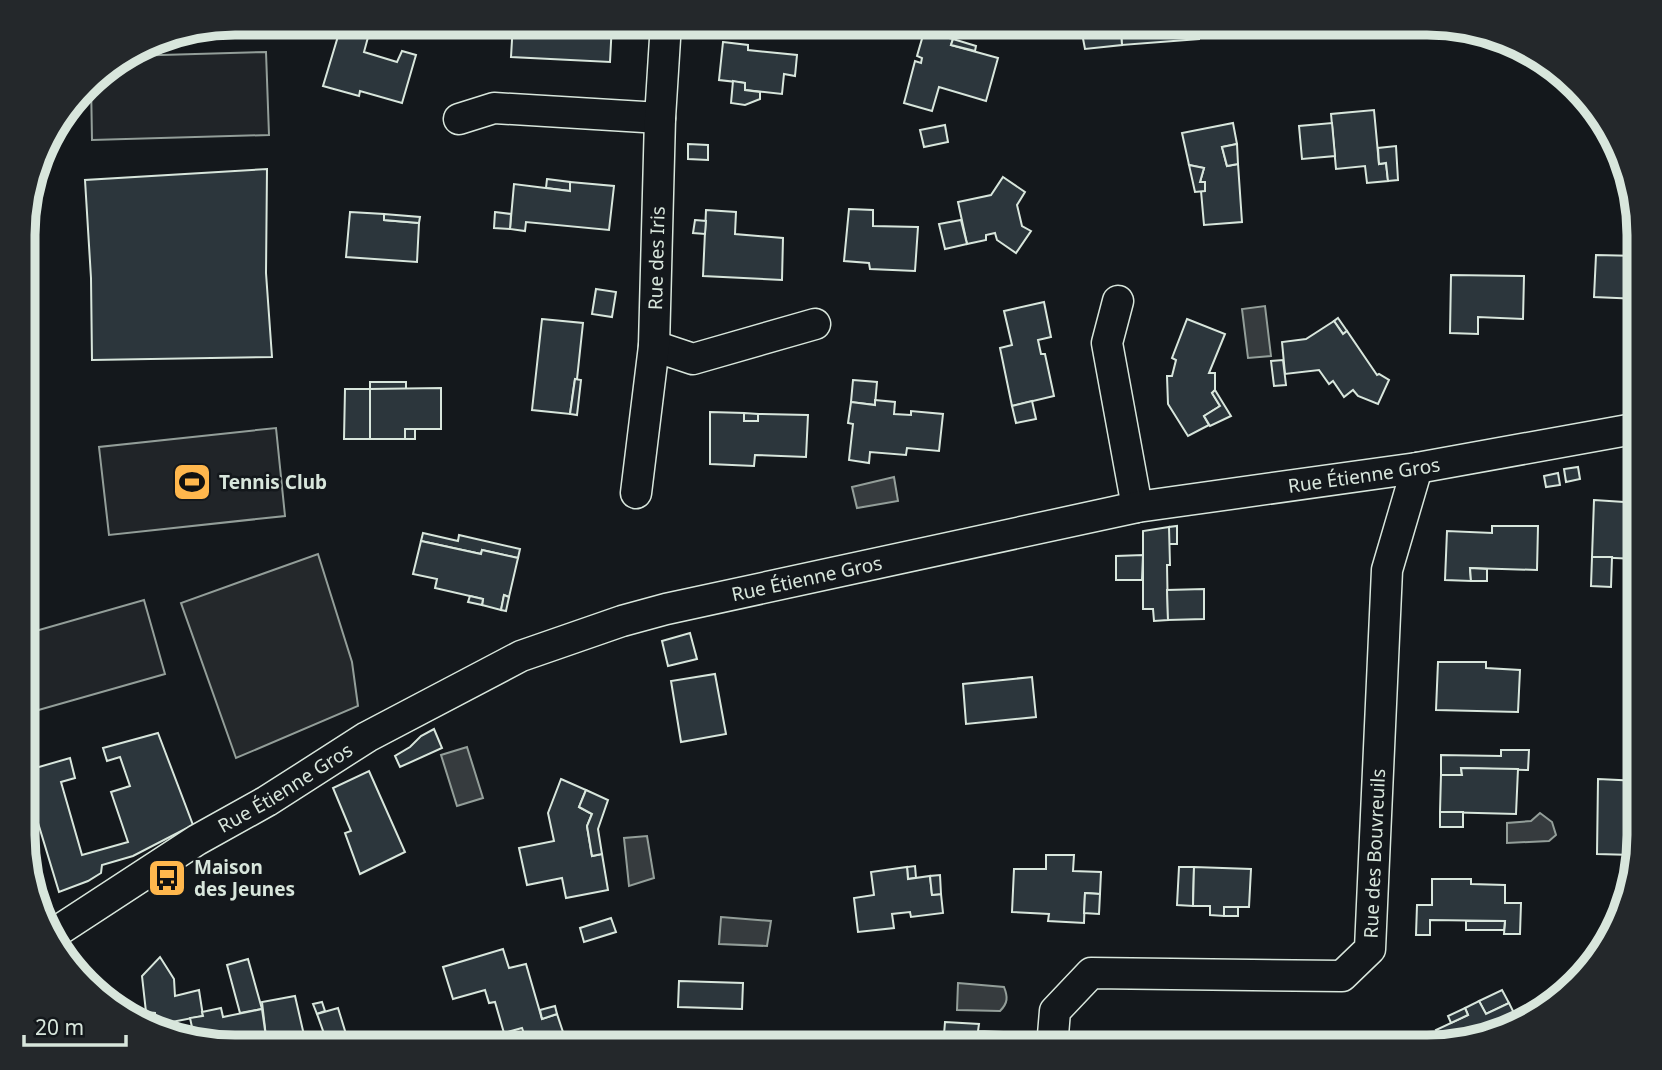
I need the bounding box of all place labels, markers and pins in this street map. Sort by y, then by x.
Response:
sports icon: Tennis Club [171,461,213,503]
place label: Tennis Club [219,469,327,495]
place label: Maison des Jeunes [194,854,295,902]
bus stop icon: Maison des Jeunes [146,857,188,899]

